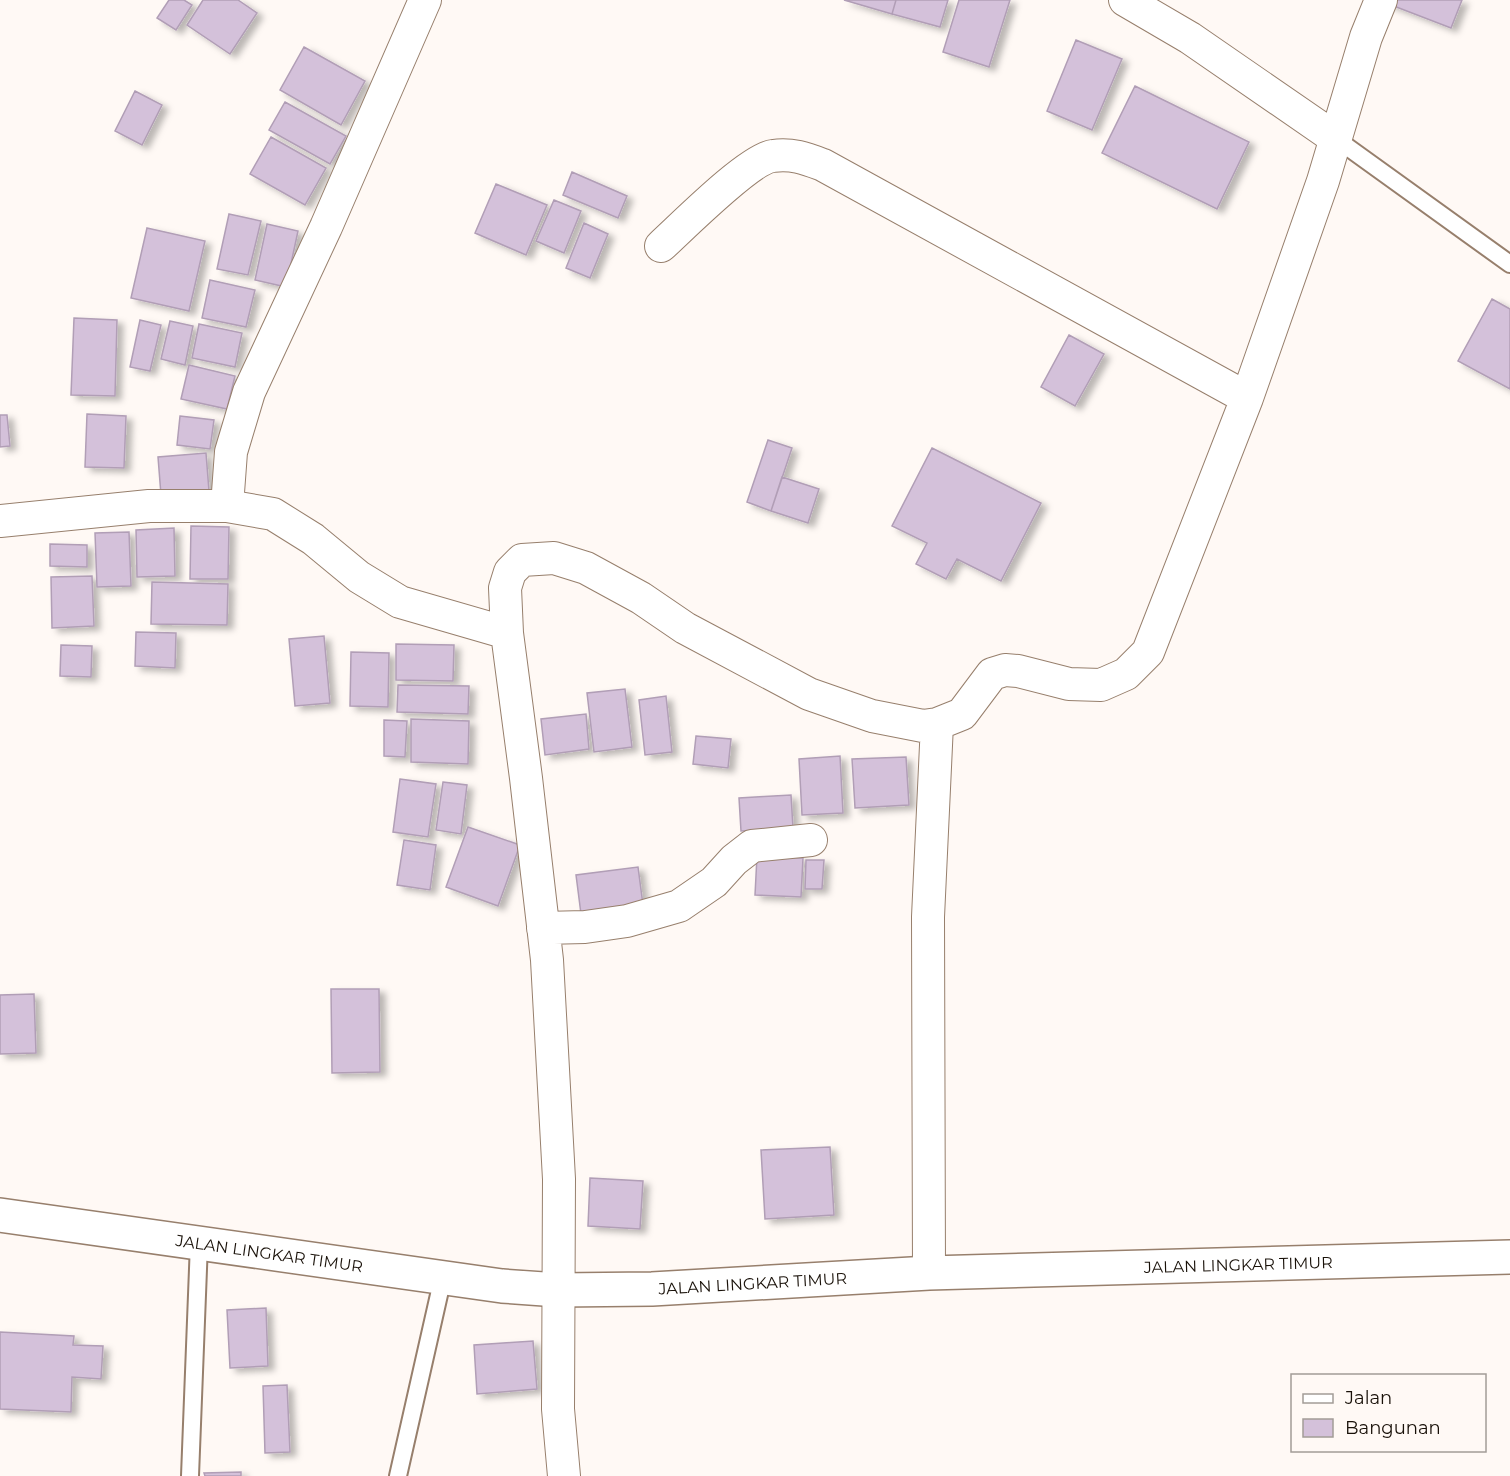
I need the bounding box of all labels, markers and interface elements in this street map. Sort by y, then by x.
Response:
street label: JALAN LINGKAR TIMUR [173,1230,364,1276]
street label: JALAN LINGKAR TIMUR [1143,1252,1333,1277]
street label: JALAN LINGKAR TIMUR [657,1268,848,1298]
legend [1291,1374,1486,1452]
text: Jalan [1344,1387,1392,1409]
text: Bangunan [1345,1417,1441,1439]

